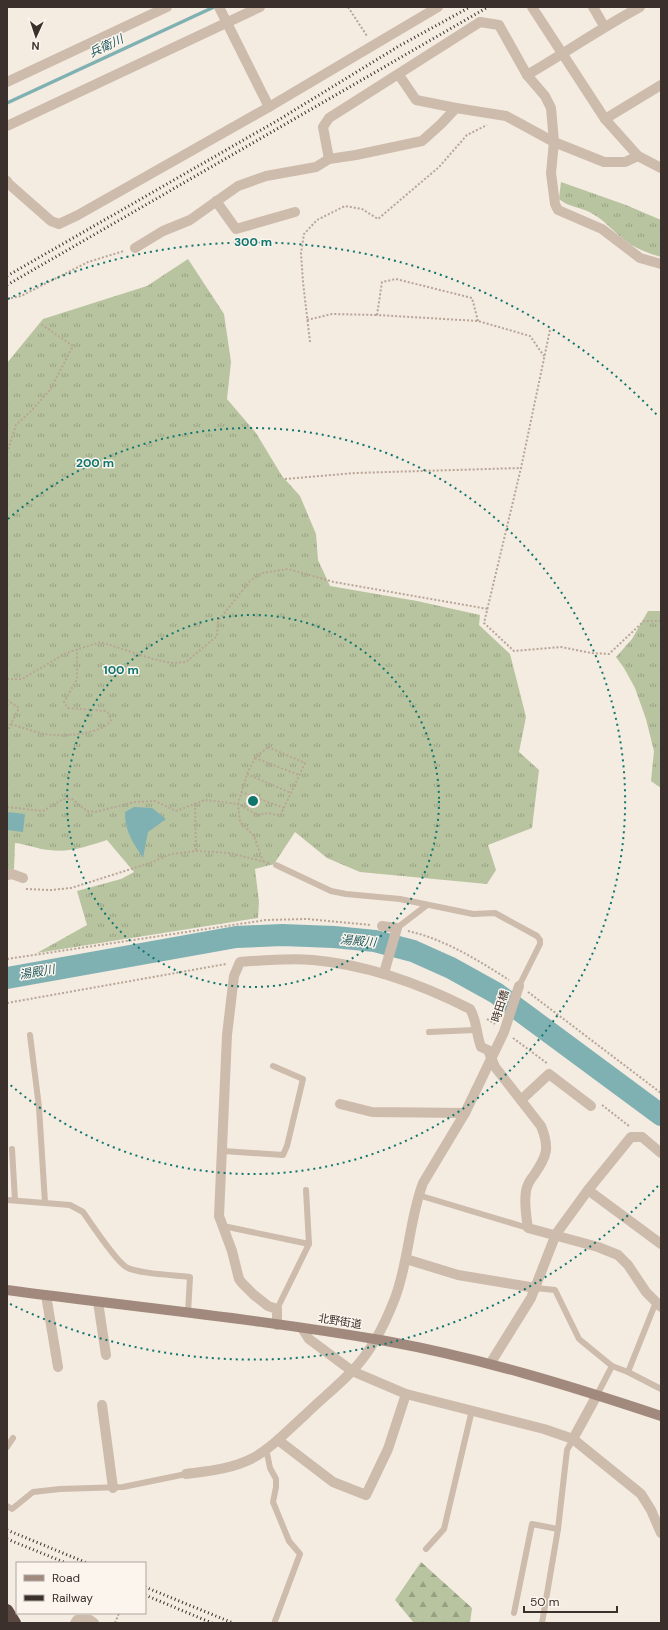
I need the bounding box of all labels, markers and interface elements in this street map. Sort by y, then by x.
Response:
north arrow [16,16,56,56]
water label: 兵衛川 [86,30,128,61]
text: N [31,39,40,53]
text: 300 m [234,234,272,250]
text: 200 m [76,455,114,471]
text: 100 m [103,662,139,678]
centre of rings [246,794,260,808]
water label: 湯殿川 [339,931,379,951]
water label: 湯殿川 [18,961,58,983]
street label: 時田橋 [488,988,512,1024]
street label: 北野街道 [317,1311,363,1331]
legend [16,1562,146,1614]
text: Road [52,1570,80,1586]
scale bar [524,1588,617,1614]
text: Railway [52,1590,93,1606]
text: 50 m [530,1594,559,1610]

